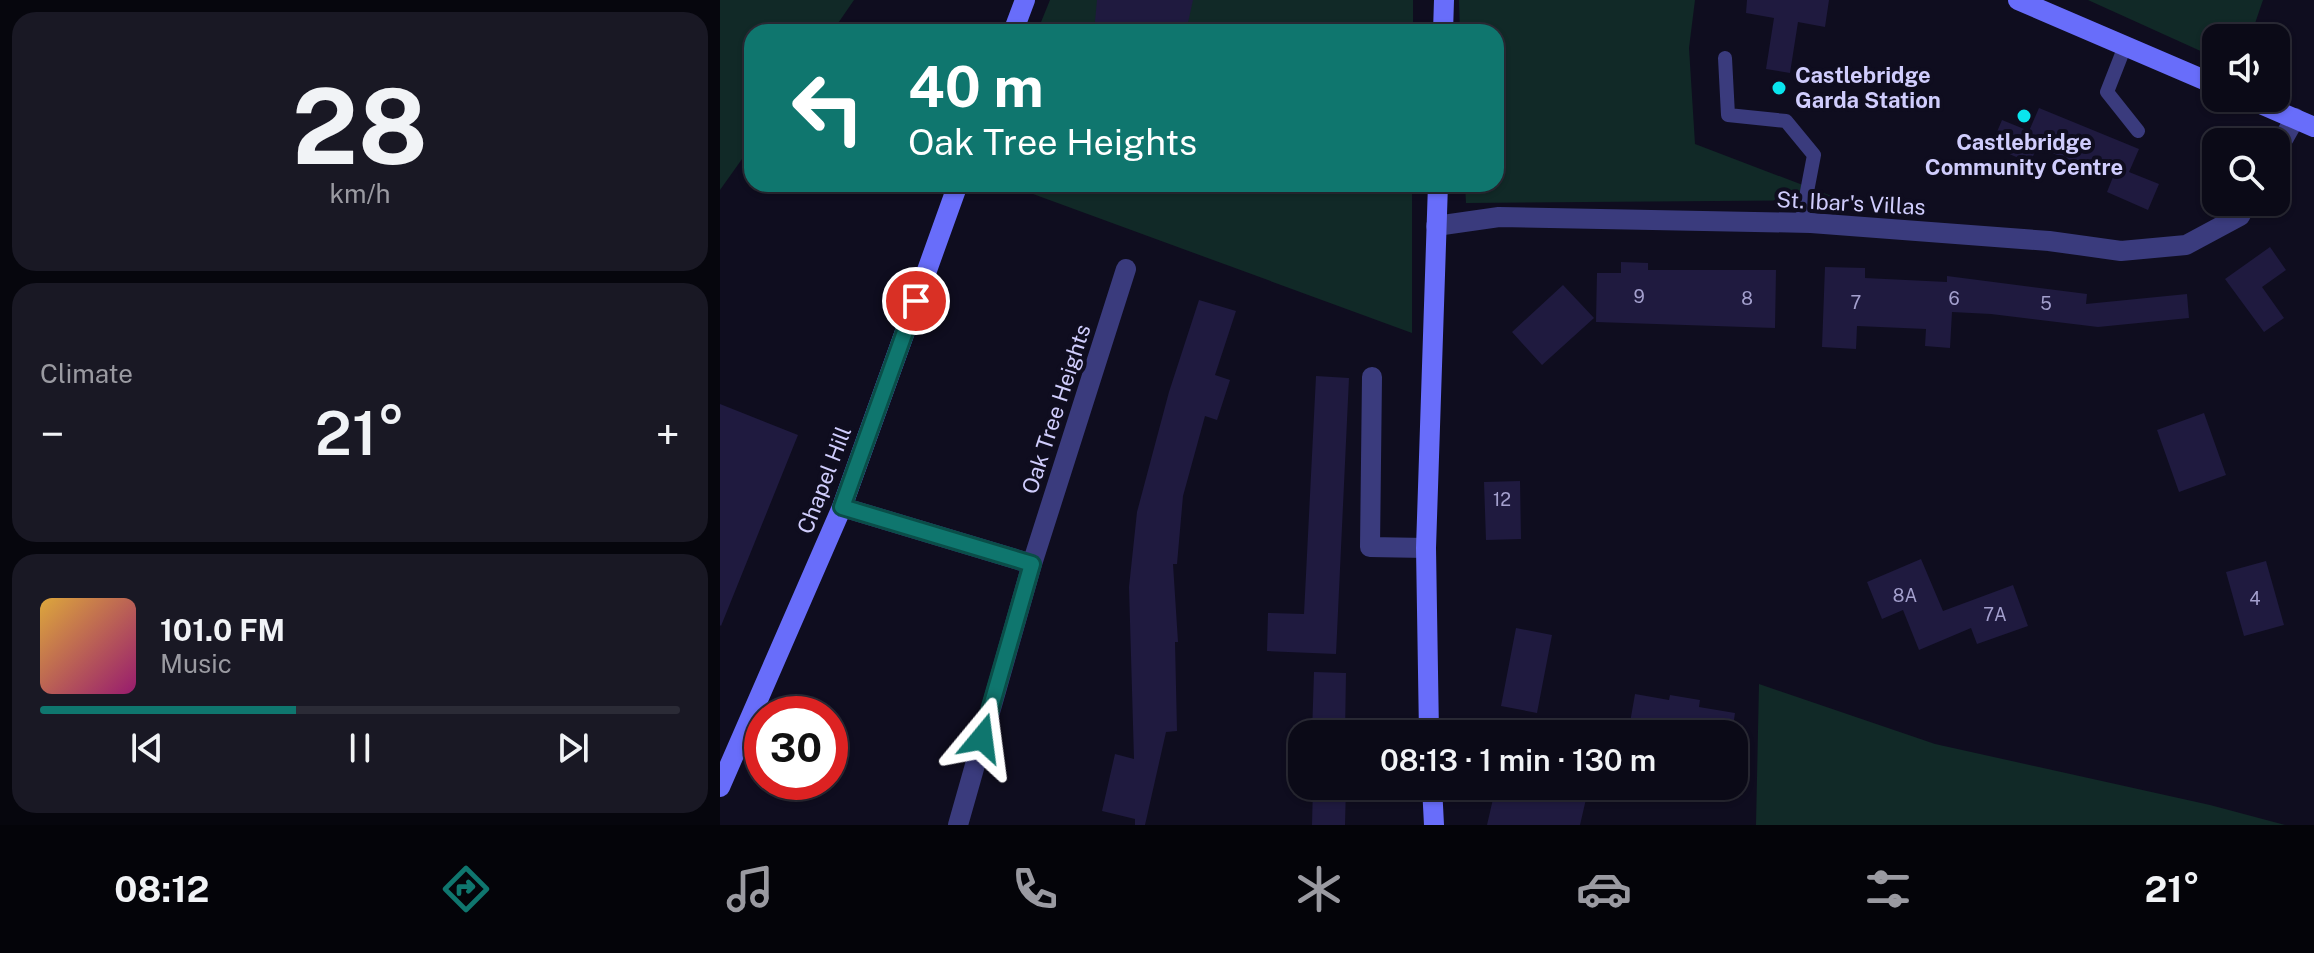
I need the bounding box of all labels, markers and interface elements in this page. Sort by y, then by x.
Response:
map controls [2202,24,2290,216]
button: sound [2202,24,2290,112]
text: 40 m [908,54,1044,120]
icon: left [776,56,880,160]
place label: Castlebridge Garda Station [1795,62,1941,113]
text: 28 [292,65,428,187]
marker: Castlebridge Garda Station [1770,79,1788,97]
marker: Castlebridge Community Centre [2015,107,2033,125]
text: Oak Tree Heights [908,121,1197,163]
button: search [2202,128,2290,216]
place label: Castlebridge Community Centre [1925,129,2123,180]
text: km/h [329,178,391,209]
street label: St. Ibar's Villas [1776,186,1926,220]
pin [882,267,950,335]
icon: arrive [894,279,938,323]
house number: 9 [1633,286,1645,307]
house number: 8 [1741,288,1753,309]
house number: 6 [1948,288,1960,309]
house number: 7 [1851,292,1861,313]
house number: 5 [2040,293,2052,314]
street label: Oak Tree Heights [1016,321,1096,497]
text: Climate [40,358,133,389]
text: 21° [315,398,405,469]
text: − [40,408,64,460]
text: + [656,408,680,460]
street label: Chapel Hill [792,423,856,537]
house number: 12 [1493,489,1511,510]
house number: 8A [1893,585,1917,606]
house number: 4 [2249,588,2261,609]
house number: 7A [1983,604,2007,625]
text: 101.0 FM [160,612,285,648]
text: Music [160,648,232,679]
speed limit sign: 30 [744,696,848,800]
position arrow [940,696,1024,780]
icon: previous [125,726,169,770]
icon: pause [338,726,382,770]
icon: next [551,726,595,770]
text: 08:13 · 1 min · 130 m [1380,742,1656,778]
icon: directions [438,861,494,917]
icon: music [722,861,778,917]
icon: phone [1007,861,1063,917]
icon: climate [1291,861,1347,917]
icon: car [1576,861,1632,917]
icon: filters [1860,861,1916,917]
text: 08:12 [114,868,209,910]
text: 21° [2144,868,2200,910]

